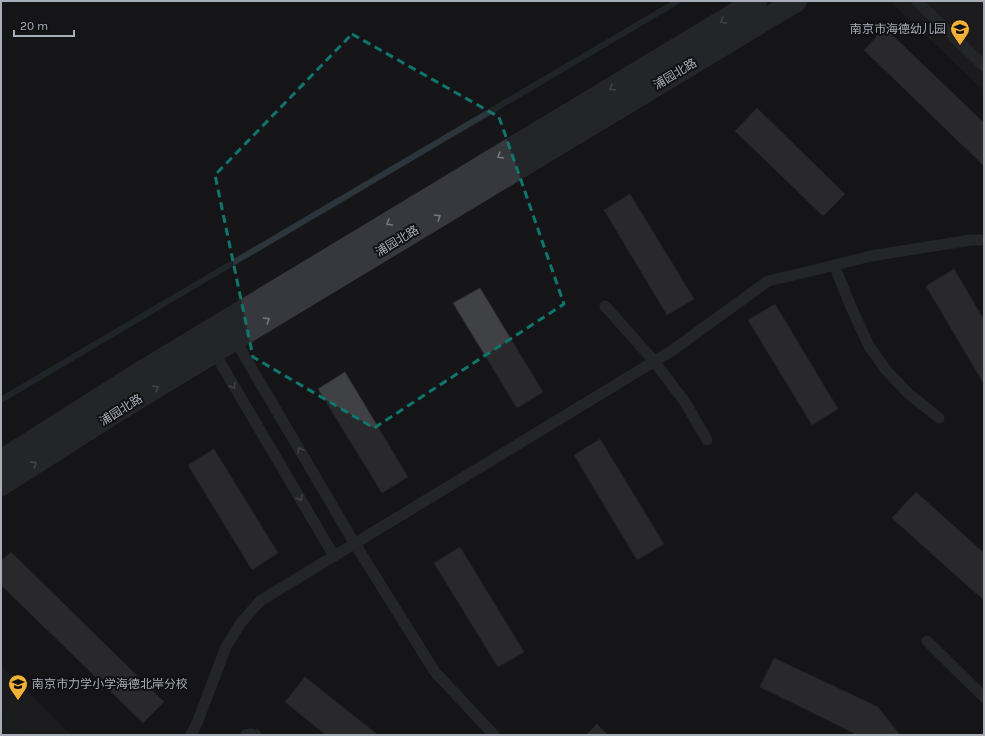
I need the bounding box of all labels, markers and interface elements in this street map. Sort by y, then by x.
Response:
scale bar [14,12,74,38]
one-way arrow [720,17,727,24]
school or university icon: 南京市海德幼儿园 [949,18,971,46]
text: 20 m [20,19,48,33]
place label: 南京市海德幼儿园 [850,22,946,36]
street label: 浦园北路 [651,56,699,92]
one-way arrow [609,84,616,91]
one-way arrow [497,151,504,158]
one-way arrow [434,214,441,221]
one-way arrow [386,218,393,225]
street label: 浦园北路 [373,223,421,259]
one-way arrow [263,318,270,325]
one-way arrow [229,382,236,389]
one-way arrow [152,385,159,392]
street label: 浦园北路 [97,391,145,429]
one-way arrow [297,447,304,454]
one-way arrow [30,462,37,469]
one-way arrow [295,494,302,501]
school or university icon: 南京市力学小学海德北岸分校 [7,673,29,701]
place label: 南京市力学小学海德北岸分校 [32,677,188,691]

